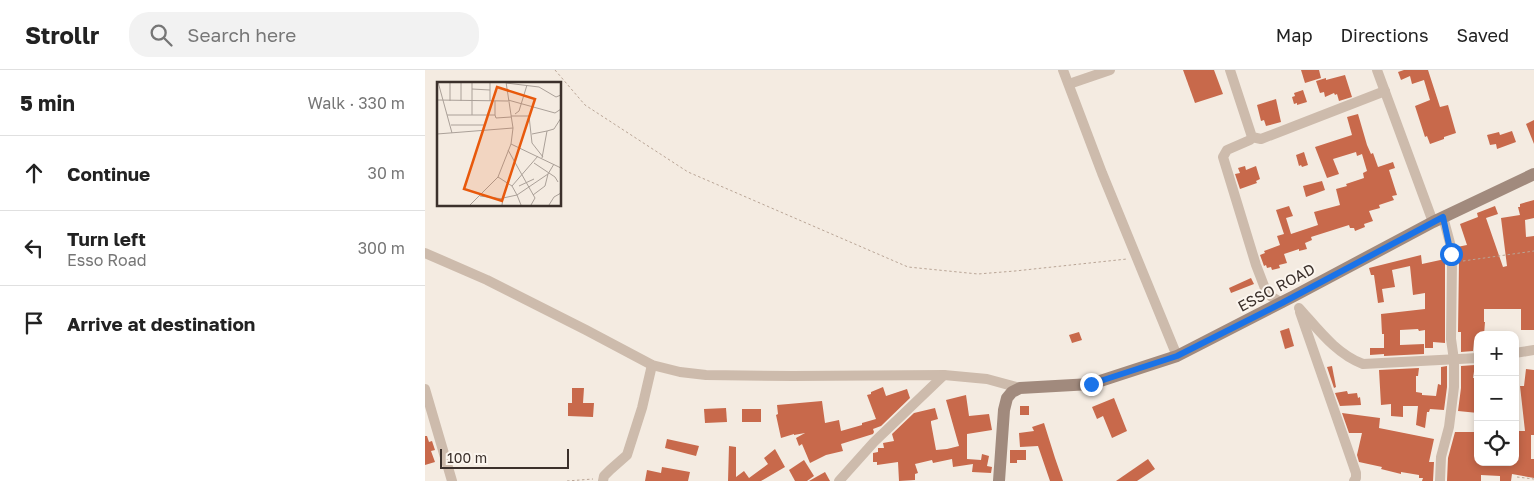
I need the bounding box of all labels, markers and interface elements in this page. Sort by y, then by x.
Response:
search box [129,12,479,57]
text: Strollr [25,20,99,49]
icon: search [147,21,175,49]
text: Search here [187,23,296,46]
text: Map [1276,24,1312,46]
text: Directions [1340,24,1428,46]
text: Saved [1456,24,1509,46]
inset map [437,82,561,206]
text: 5 min [20,90,75,116]
text: Walk · 330 m [307,93,405,113]
icon: ahead [20,159,48,187]
text: Continue [67,162,150,185]
text: 30 m [368,163,405,183]
text: Turn left [67,227,146,250]
icon: left [20,234,48,262]
text: 300 m [358,238,405,258]
route start [1440,243,1463,266]
text: Esso Road [67,250,147,270]
street label: ESSO ROAD [1234,259,1318,315]
icon: arrive [20,309,48,337]
text: Arrive at destination [67,312,255,335]
map controls [1474,331,1519,466]
button: + [1474,331,1519,376]
route end [1080,373,1103,396]
button: − [1474,376,1519,421]
button: locate [1474,421,1519,466]
scale bar [440,446,569,469]
text: 100 m [447,449,487,466]

